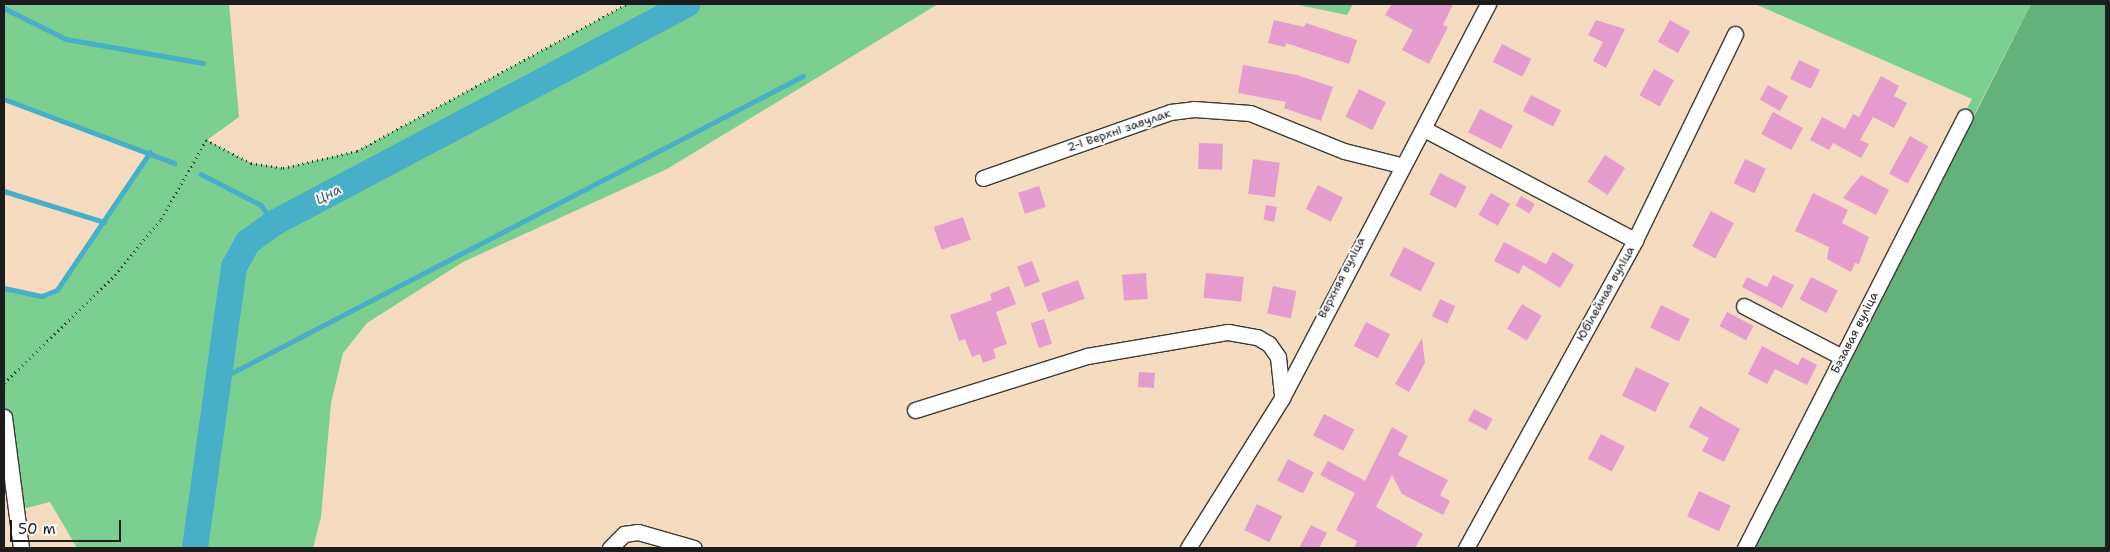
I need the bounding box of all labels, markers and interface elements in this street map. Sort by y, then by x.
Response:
street label: 2-і Верхні завулак [1065,107,1173,155]
water label: Цна [312,180,344,208]
street label: Верхняя вуліца [1315,235,1369,321]
street label: Юбілейная вуліца [1574,244,1638,344]
street label: Бэзавая вуліца [1828,290,1882,376]
scale bar [12,510,124,542]
text: 50 m [18,519,56,539]

